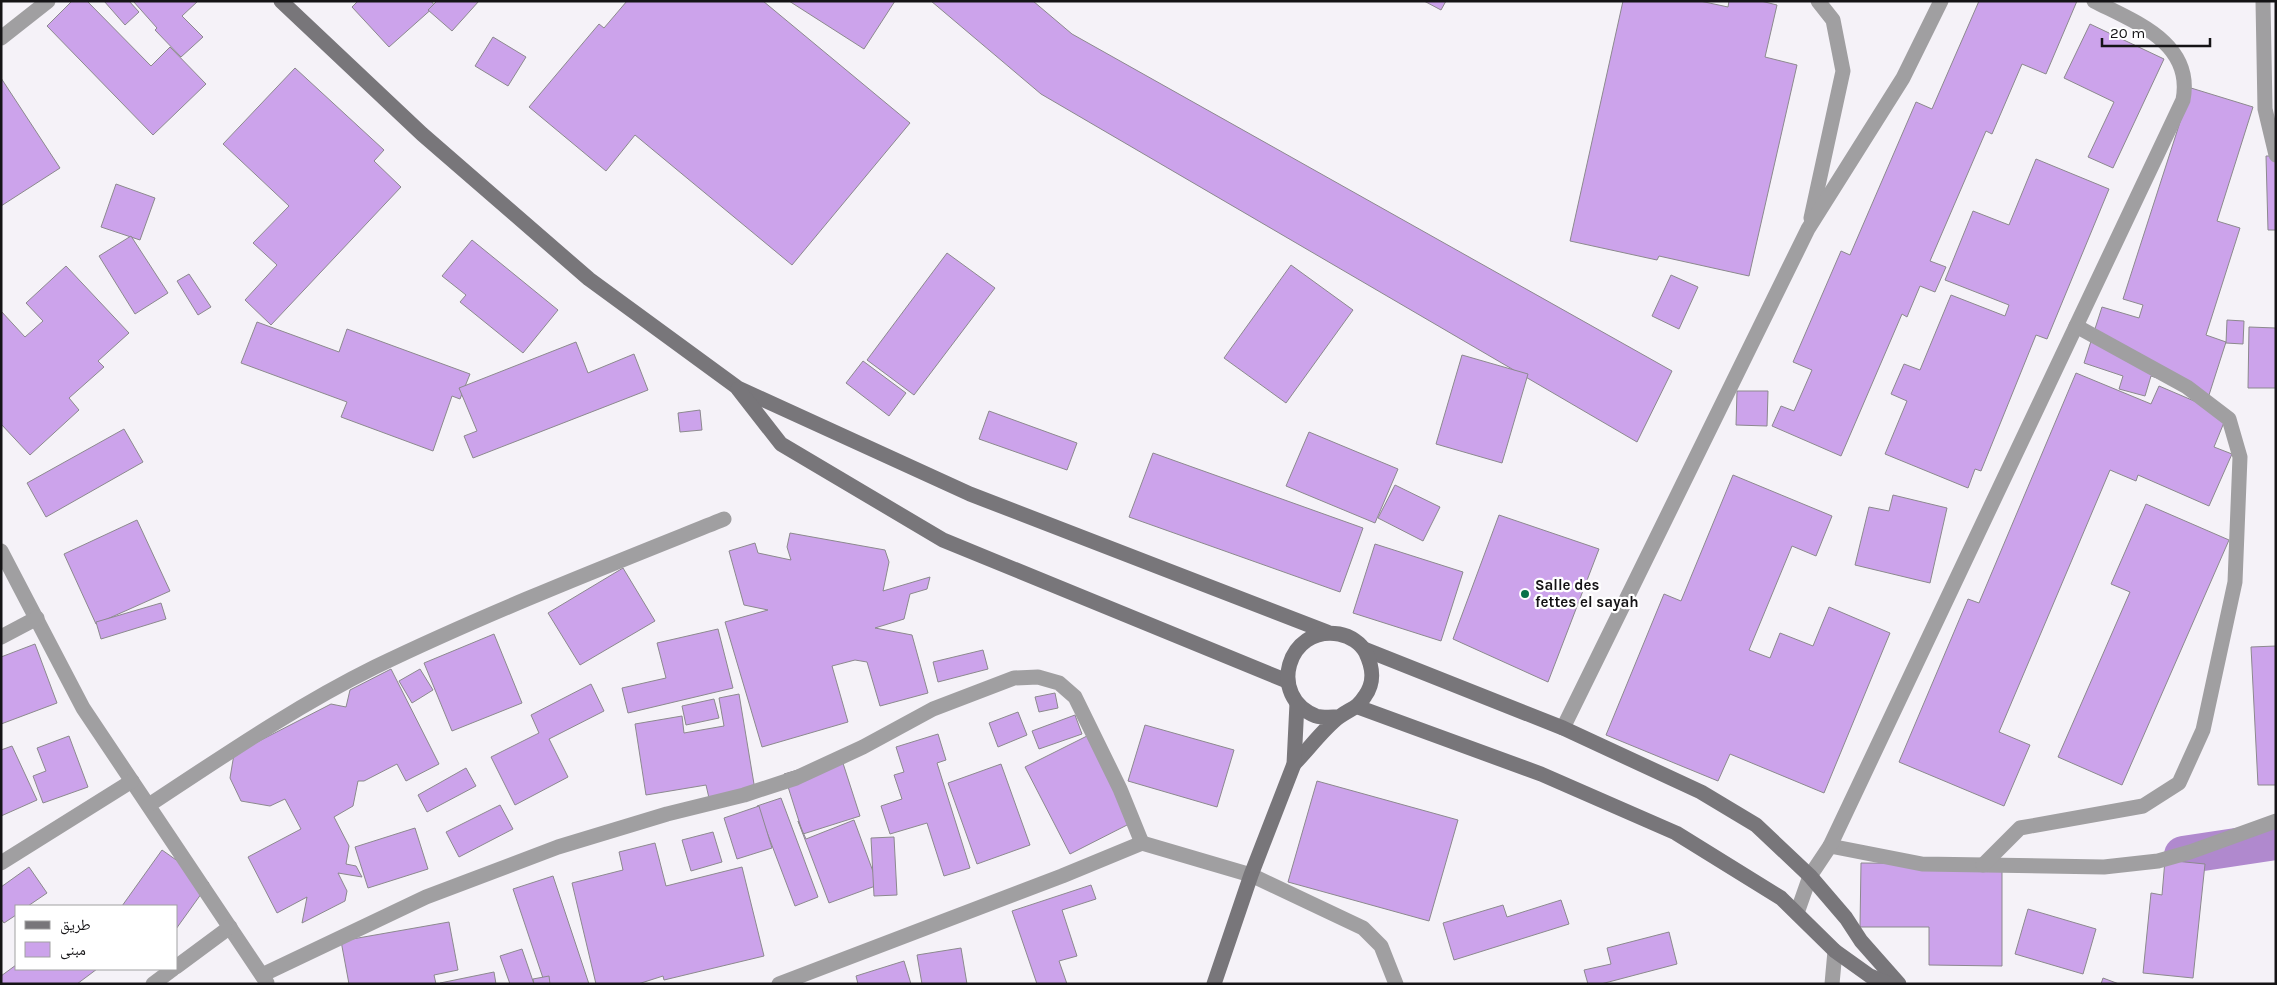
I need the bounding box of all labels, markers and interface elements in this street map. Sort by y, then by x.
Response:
scale bar [2102,15,2210,47]
text: 20 m [2110,24,2145,42]
place label: Salle des fettes el sayah [1535,576,1639,611]
marker: Salle des fettes el sayah [1519,588,1531,600]
legend [15,905,178,970]
text: طريق [60,916,91,935]
text: مبنى [60,941,86,960]

